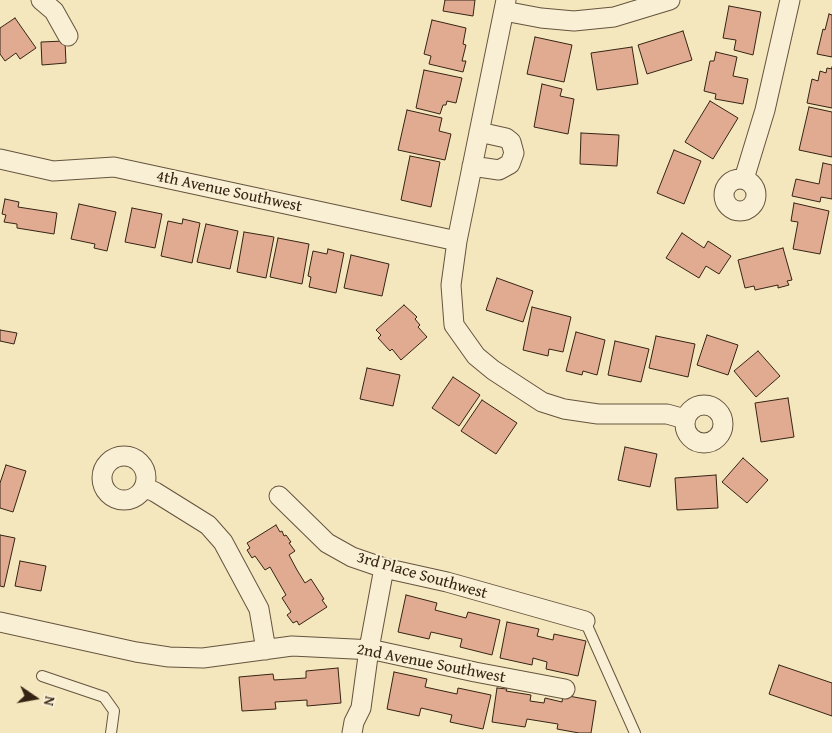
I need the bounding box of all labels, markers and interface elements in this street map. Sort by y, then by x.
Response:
street label: 4th Avenue Southwest [154,167,304,217]
street label: 3rd Place Southwest [355,548,489,604]
street label: 2nd Avenue Southwest [355,640,507,688]
north arrow [10,673,60,723]
text: N [39,694,60,708]

